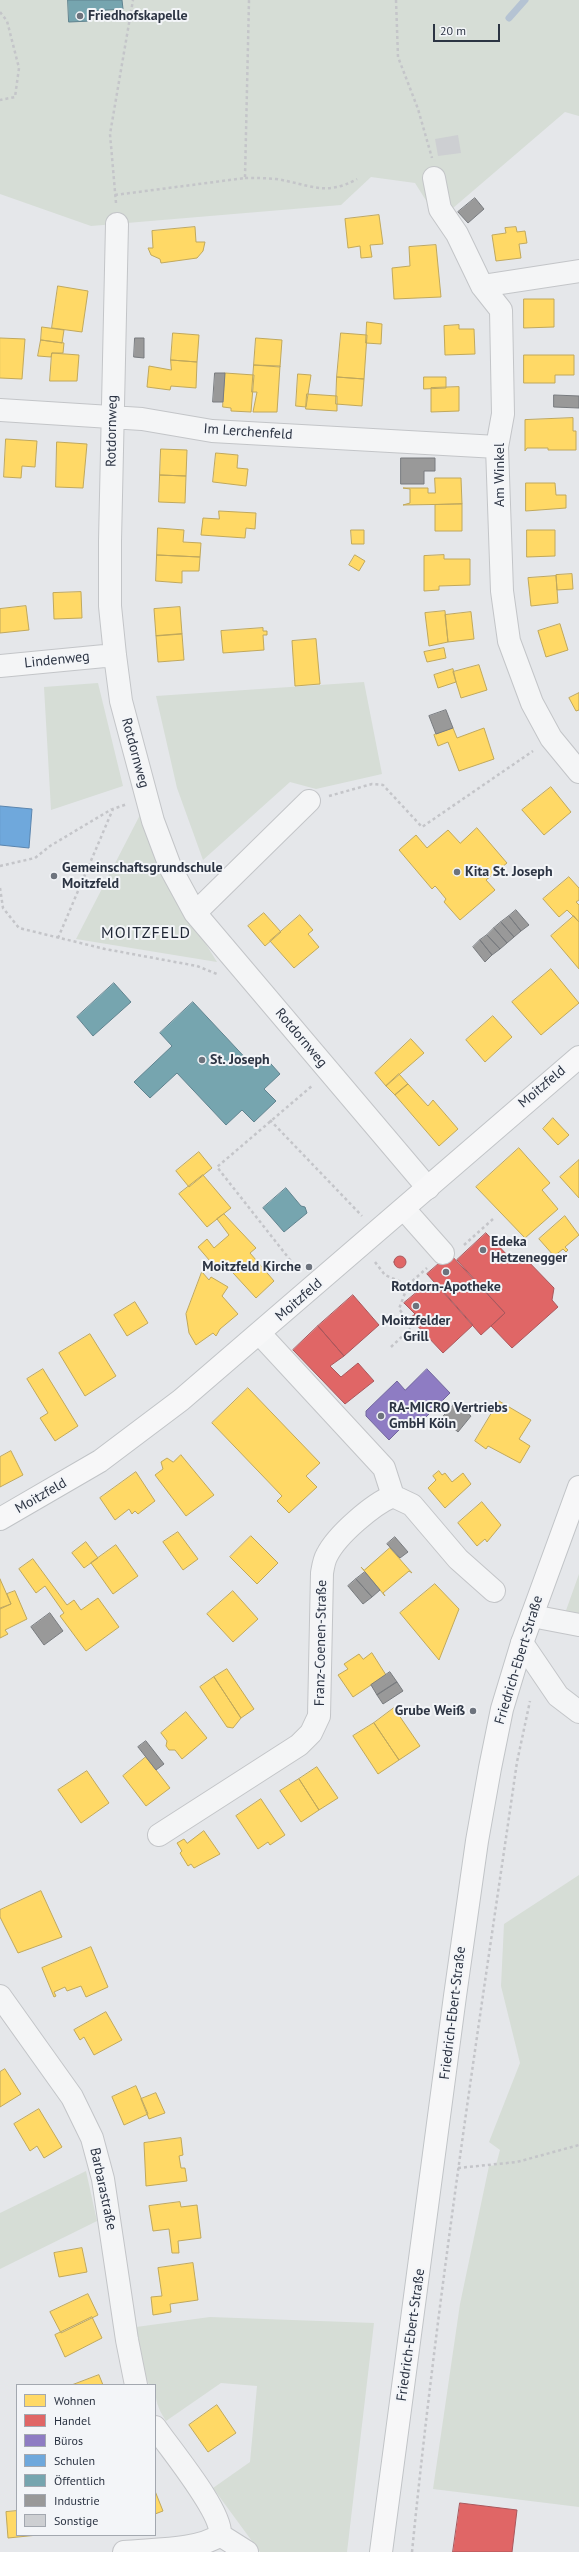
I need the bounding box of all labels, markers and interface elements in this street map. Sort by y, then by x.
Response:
place label: Friedhofskapelle [88,8,188,24]
marker: Friedhofskapelle [75,11,85,21]
scale bar [435,16,502,42]
text: 20 m [440,23,466,38]
street label: Rotdornweg [103,395,121,467]
street label: Im Lerchenfeld [203,421,293,443]
street label: Am Winkel [492,443,508,507]
street label: Lindenweg [24,648,90,672]
street label: Rotdornweg [118,716,152,790]
place label: Gemeinschaftsgrundschule Moitzfeld [62,860,223,892]
place label: Kita St. Joseph [465,864,553,880]
marker: Kita St. Joseph [452,867,462,877]
marker: Gemeinschaftsgrundschule Moitzfeld [49,871,59,881]
district label: MOITZFELD [101,923,191,943]
street label: Rotdornweg [271,1005,331,1071]
place label: St. Joseph [210,1052,270,1068]
marker: St. Joseph [197,1055,207,1065]
street label: Moitzfeld [515,1062,569,1112]
place label: Edeka Hetzenegger [491,1234,567,1266]
marker: Edeka Hetzenegger [478,1245,488,1255]
place label: Moitzfeld Kirche [202,1259,301,1275]
marker: Moitzfeld Kirche [304,1262,314,1272]
marker: Rotdorn-Apotheke [441,1267,451,1277]
street label: Moitzfeld [272,1275,326,1325]
place label: Rotdorn-Apotheke [391,1279,501,1295]
marker: Moitzfelder Grill [411,1301,421,1311]
place label: Moitzfelder Grill [381,1313,451,1346]
place label: RA-MICRO Vertriebs GmbH Köln [389,1400,508,1432]
marker: RA-MICRO Vertriebs GmbH Köln [376,1411,386,1421]
street label: Moitzfeld [12,1475,70,1517]
street label: Franz-Coenen-Straße [311,1580,331,1706]
street label: Friedrich-Ebert-Straße [491,1594,547,1726]
place label: Grube Weiß [395,1703,465,1719]
marker: Grube Weiß [468,1706,478,1716]
street label: Friedrich-Ebert-Straße [437,1946,469,2080]
street label: Barbarastraße [86,2146,120,2232]
street label: Friedrich-Ebert-Straße [393,2268,429,2402]
legend [16,2384,156,2536]
text: Wohnen [54,2393,96,2408]
text: Handel [54,2413,91,2428]
text: Büros [54,2433,83,2448]
text: Schulen [54,2453,95,2468]
text: Öffentlich [54,2473,105,2488]
text: Industrie [54,2493,100,2508]
text: Sonstige [54,2513,98,2528]

